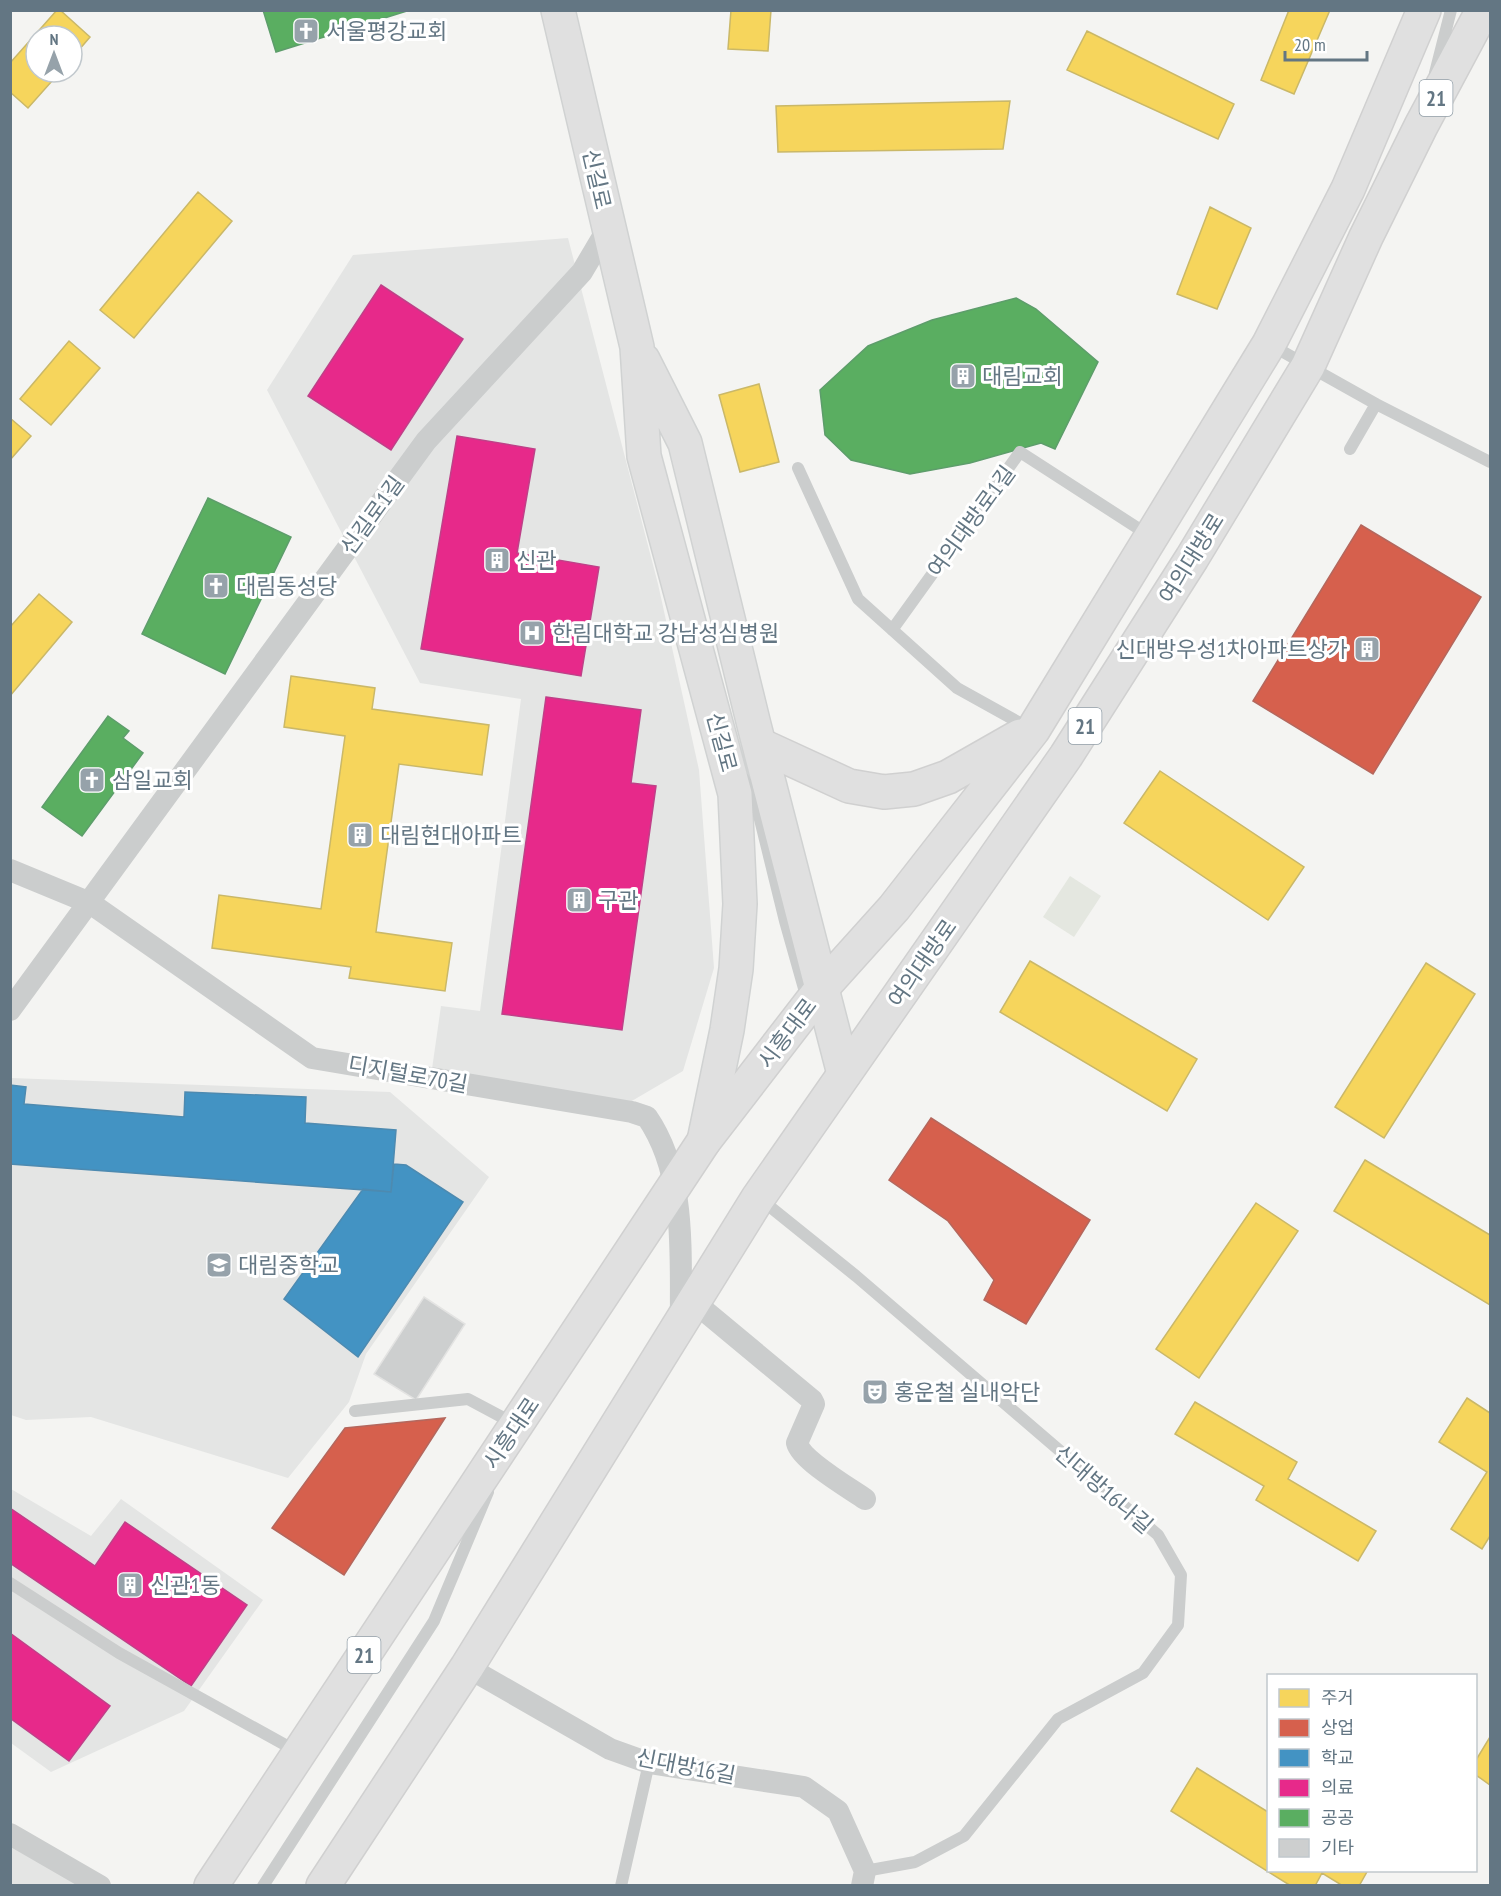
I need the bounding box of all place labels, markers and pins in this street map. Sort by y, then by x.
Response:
church icon: 서울평강교회 [291,16,321,46]
place label: 서울평강교회 [326,17,447,45]
building icon: 대림교회 [948,361,978,391]
place label: 대림교회 [982,362,1063,390]
building icon: 신관 [482,545,512,575]
place label: 신관 [516,546,556,574]
church icon: 대림동성당 [201,571,231,601]
place label: 대림동성당 [236,572,337,600]
hospital icon: 한림대학교 강남성심병원 [517,618,547,648]
place label: 한림대학교 강남성심병원 [552,619,779,647]
building icon: 신대방우성1차아파트상가 [1352,634,1382,664]
place label: 신대방우성1차아파트상가 [1115,635,1348,663]
church icon: 삼일교회 [77,765,107,795]
place label: 삼일교회 [112,766,193,794]
building icon: 대림현대아파트 [345,820,375,850]
place label: 대림현대아파트 [380,821,522,849]
building icon: 구관 [564,885,594,915]
place label: 구관 [598,886,638,914]
school or university icon: 대림중학교 [204,1250,234,1280]
place label: 대림중학교 [238,1251,339,1279]
theatre icon: 홍운철 실내악단 [860,1377,890,1407]
place label: 홍운철 실내악단 [894,1378,1040,1406]
building icon: 신관1동 [115,1570,145,1600]
place label: 신관1동 [150,1571,221,1599]

